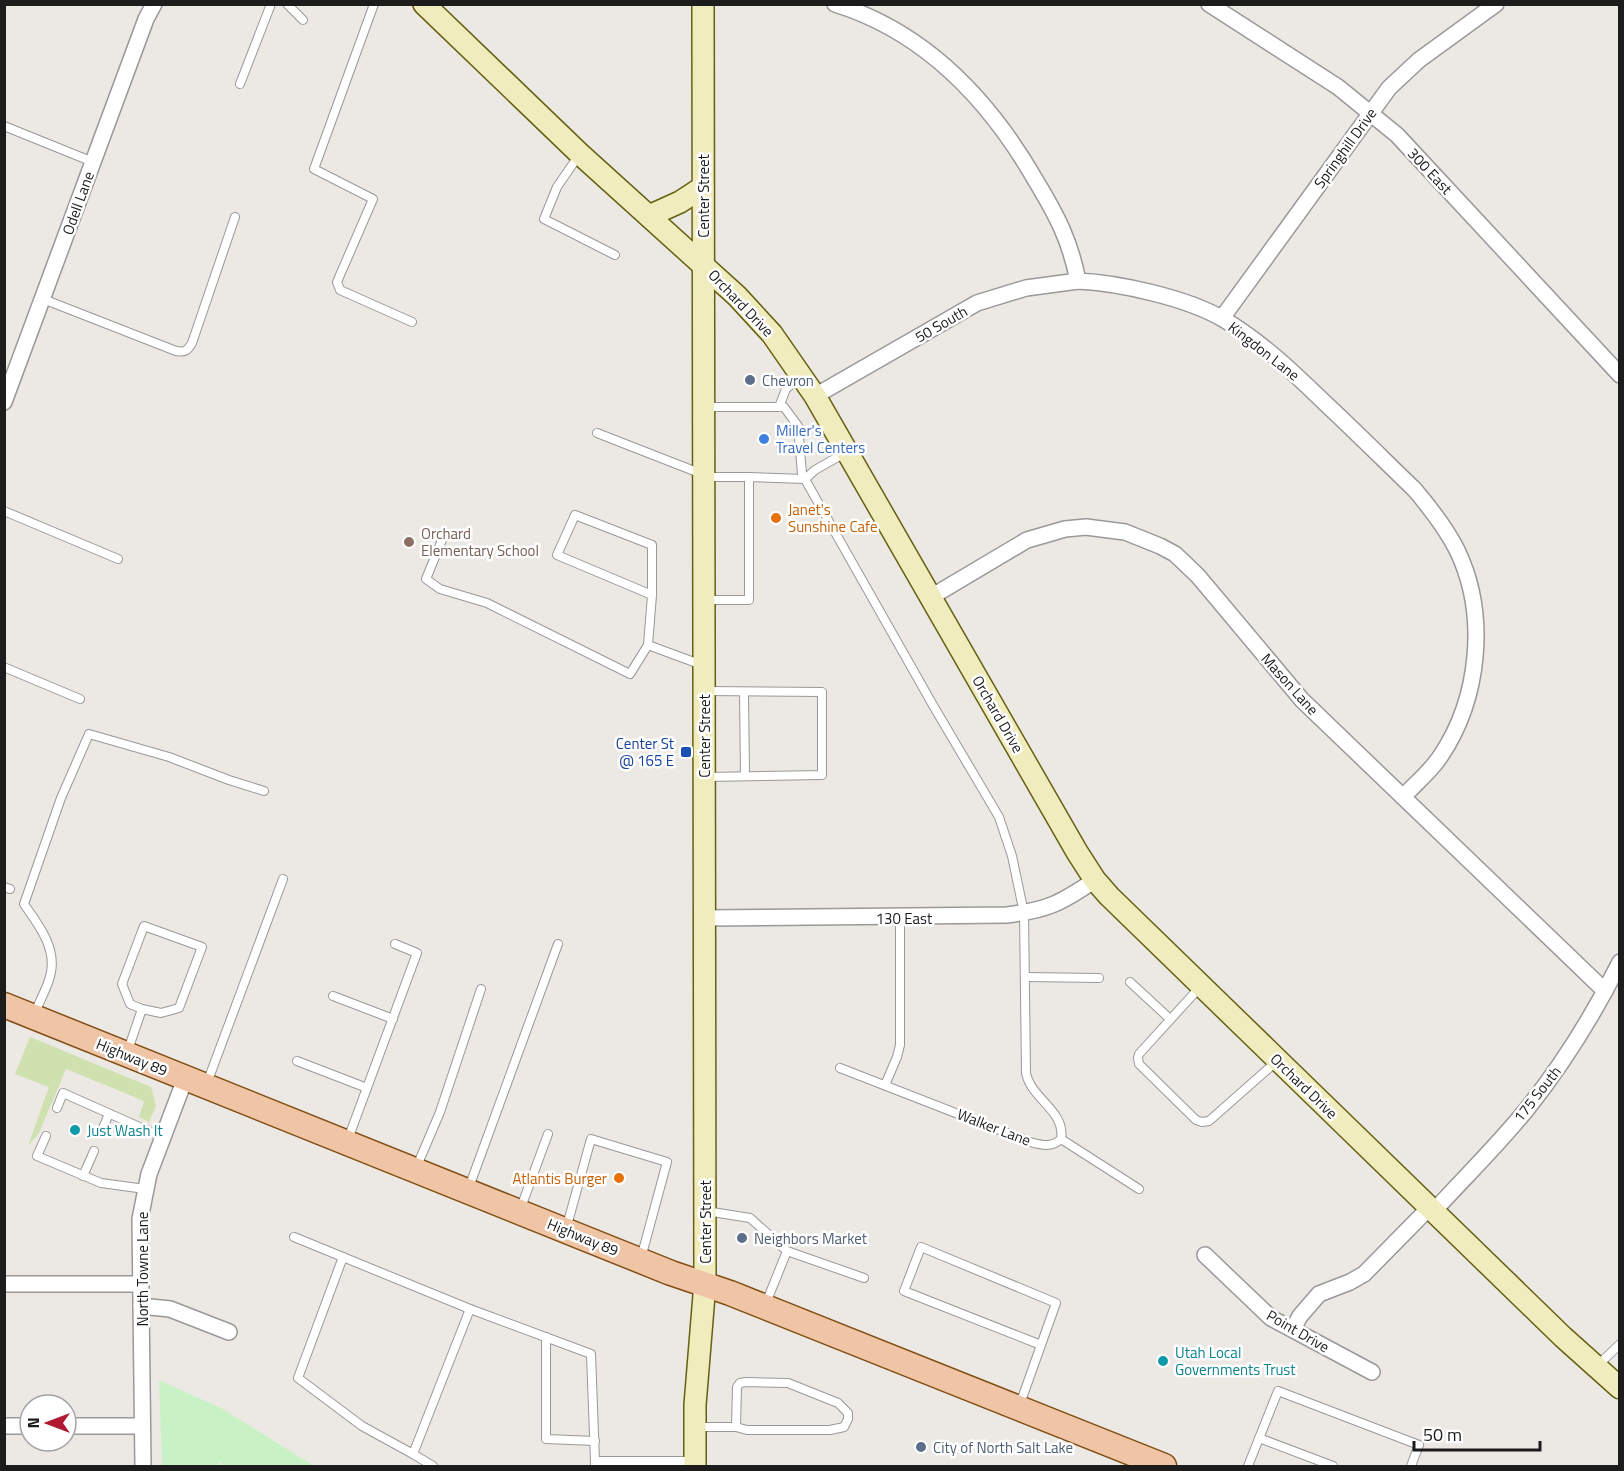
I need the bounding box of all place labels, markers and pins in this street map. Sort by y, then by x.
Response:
place label: Chevron [762,369,814,392]
marker: Chevron [743,373,757,387]
place label: Miller's Travel Centers [776,419,865,459]
marker: Miller's Travel Centers [757,432,771,446]
place label: Janet's Sunshine Cafe [788,498,877,538]
marker: Janet's Sunshine Cafe [769,511,783,525]
place label: Orchard Elementary School [421,522,539,562]
marker: Orchard Elementary School [402,535,416,549]
place label: Center St @ 165 E [616,732,675,772]
marker: Center St @ 165 E [679,745,693,759]
place label: Just Wash It [87,1119,163,1142]
marker: Just Wash It [68,1123,82,1137]
place label: Atlantis Burger [512,1167,607,1190]
marker: Atlantis Burger [612,1171,626,1185]
place label: Neighbors Market [754,1227,868,1250]
marker: Neighbors Market [735,1231,749,1245]
place label: Utah Local Governments Trust [1175,1341,1296,1381]
marker: Utah Local Governments Trust [1156,1354,1170,1368]
place label: City of North Salt Lake [933,1436,1073,1459]
marker: City of North Salt Lake [914,1440,928,1454]

